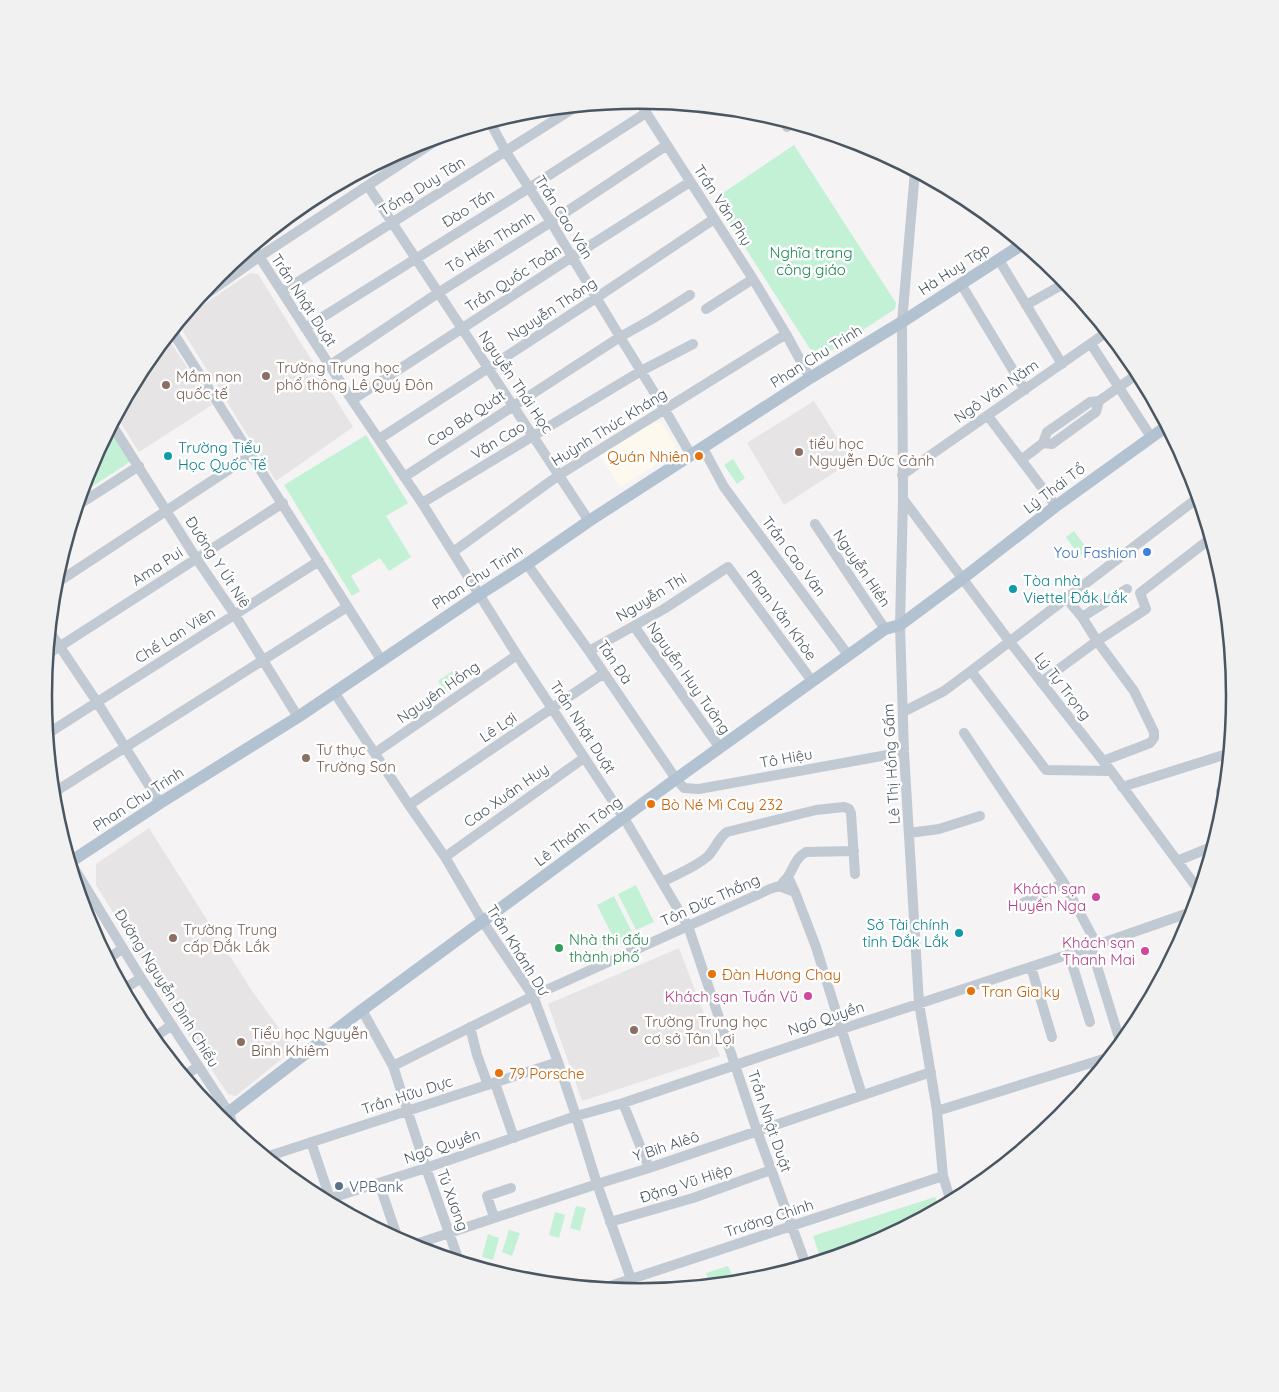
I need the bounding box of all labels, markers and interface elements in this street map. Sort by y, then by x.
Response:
street label: Tống Duy Tân [376,152,468,220]
street label: Trần Văn Phụ [690,161,756,249]
street label: Trần Cao Vân [531,172,597,262]
street label: Đào Tấn [438,184,498,232]
street label: Tô Hiến Thành [442,207,538,277]
street label: Hà Huy Tập [915,239,993,299]
street label: Trần Quốc Toản [461,240,565,316]
park label: Nghĩa trang công giáo [770,243,853,279]
street label: Trần Nhật Duật [267,250,341,350]
street label: Nguyễn Thông [504,273,600,345]
street label: Phan Chu Trinh [767,320,865,392]
street label: Nguyễn Thái Học [475,327,558,437]
street label: Ngô Văn Năm [950,355,1042,427]
place label: Trường Trung học phổ thông Lê Quý Đôn [276,358,433,394]
place label: Mầm non quốc tế [176,367,242,403]
marker: Trường Trung học phổ thông Lê Quý Đôn [260,370,272,382]
marker: Mầm non quốc tế [160,379,172,391]
street label: Huỳnh Thúc Kháng [548,384,670,470]
street label: Cao Bá Quát [423,386,509,450]
street label: Văn Cao [468,417,528,463]
place label: tiểu học Nguyễn Đức Cảnh [809,434,935,470]
place label: Trường Tiểu Học Quốc Tế [178,438,267,474]
marker: tiểu học Nguyễn Đức Cảnh [793,446,805,458]
place label: Quán Nhiên [607,447,689,466]
marker: Trường Tiểu Học Quốc Tế [162,450,174,462]
marker: Quán Nhiên [693,450,705,462]
street label: Lý Thái Tổ [1019,459,1089,517]
street label: Trần Cao Vân [758,512,830,600]
street label: Đường Y Út Niê [181,513,255,611]
street label: Nguyễn Hiền [829,526,895,610]
street label: Phan Chu Trinh [428,541,526,613]
street label: Ama Pui [128,542,186,590]
place label: You Fashion [1054,543,1137,562]
marker: You Fashion [1141,546,1153,558]
street label: Phan Văn Khòe [743,566,821,664]
street label: Nguyễn Thi [612,568,690,626]
place label: Tòa nhà Viettel Đắk Lắk [1023,571,1128,607]
marker: Tòa nhà Viettel Đắk Lắk [1007,583,1019,595]
street label: Chế Lan Viên [131,603,219,667]
street label: Nguyễn Huy Tưởng [643,618,735,738]
street label: Tản Đà [593,636,637,688]
street label: Lý Tự Trọng [1031,648,1095,724]
street label: Nguyên Hồng [393,657,483,727]
street label: Trần Nhật Duật [546,677,620,777]
street label: Lê Thị Hồng Gấm [878,703,904,825]
street label: Lê Lợi [476,708,520,746]
place label: Tư thục Trường Sơn [316,740,396,776]
street label: Tô Hiệu [758,744,814,772]
marker: Tư thục Trường Sơn [300,752,312,764]
street label: Cao Xuân Huy [460,759,552,831]
street label: Phan Chu Trinh [89,763,187,835]
street label: Lê Thánh Tông [530,792,626,870]
place label: Bò Né Mì Cay 232 [661,795,783,814]
marker: Bò Né Mì Cay 232 [645,798,657,810]
street label: Tôn Đức Thắng [657,870,763,930]
place label: Khách sạn Huyền Nga [1008,879,1086,915]
marker: Khách sạn Huyền Nga [1090,891,1102,903]
street label: Trần Khánh Dư [482,901,554,1000]
street label: Đường Nguyễn Đình Chiểu [111,905,223,1071]
place label: Sở Tài chính tỉnh Đắk Lắk [862,915,949,951]
place label: Trường Trung cấp Đắk Lắk [183,920,277,956]
marker: Sở Tài chính tỉnh Đắk Lắk [953,927,965,939]
place label: Nhà thi đấu thành phố [569,930,649,966]
marker: Trường Trung cấp Đắk Lắk [167,932,179,944]
place label: Khách sạn Thanh Mai [1062,933,1135,969]
marker: Nhà thi đấu thành phố [553,942,565,954]
marker: Khách sạn Thanh Mai [1139,945,1151,957]
place label: Đàn Hương Chay [722,965,841,984]
marker: Đàn Hương Chay [706,968,718,980]
place label: Tran Gia ky [981,982,1060,1001]
marker: Tran Gia ky [965,985,977,997]
place label: Khách sạn Tuấn Vũ [665,987,798,1006]
marker: Khách sạn Tuấn Vũ [802,990,814,1002]
street label: Ngô Quyền [785,997,867,1039]
place label: Trường Trung học cơ sở Tân Lợi [644,1012,768,1048]
place label: Tiểu học Nguyễn Bỉnh Khiêm [251,1024,368,1060]
marker: Trường Trung học cơ sở Tân Lợi [628,1024,640,1036]
marker: Tiểu học Nguyễn Bỉnh Khiêm [235,1036,247,1048]
place label: 79 Porsche [509,1064,585,1083]
marker: 79 Porsche [493,1067,505,1079]
street label: Trần Nhật Duật [744,1067,796,1175]
street label: Trần Hữu Dực [359,1071,455,1119]
street label: Ngô Quyền [401,1124,483,1168]
street label: Y Bih Alêô [630,1126,702,1166]
street label: Đặng Vũ Hiệp [637,1159,735,1207]
street label: Tú Xương [433,1166,473,1234]
place label: VPBank [349,1177,403,1196]
marker: VPBank [333,1180,345,1192]
street label: Trường Chinh [722,1195,816,1241]

